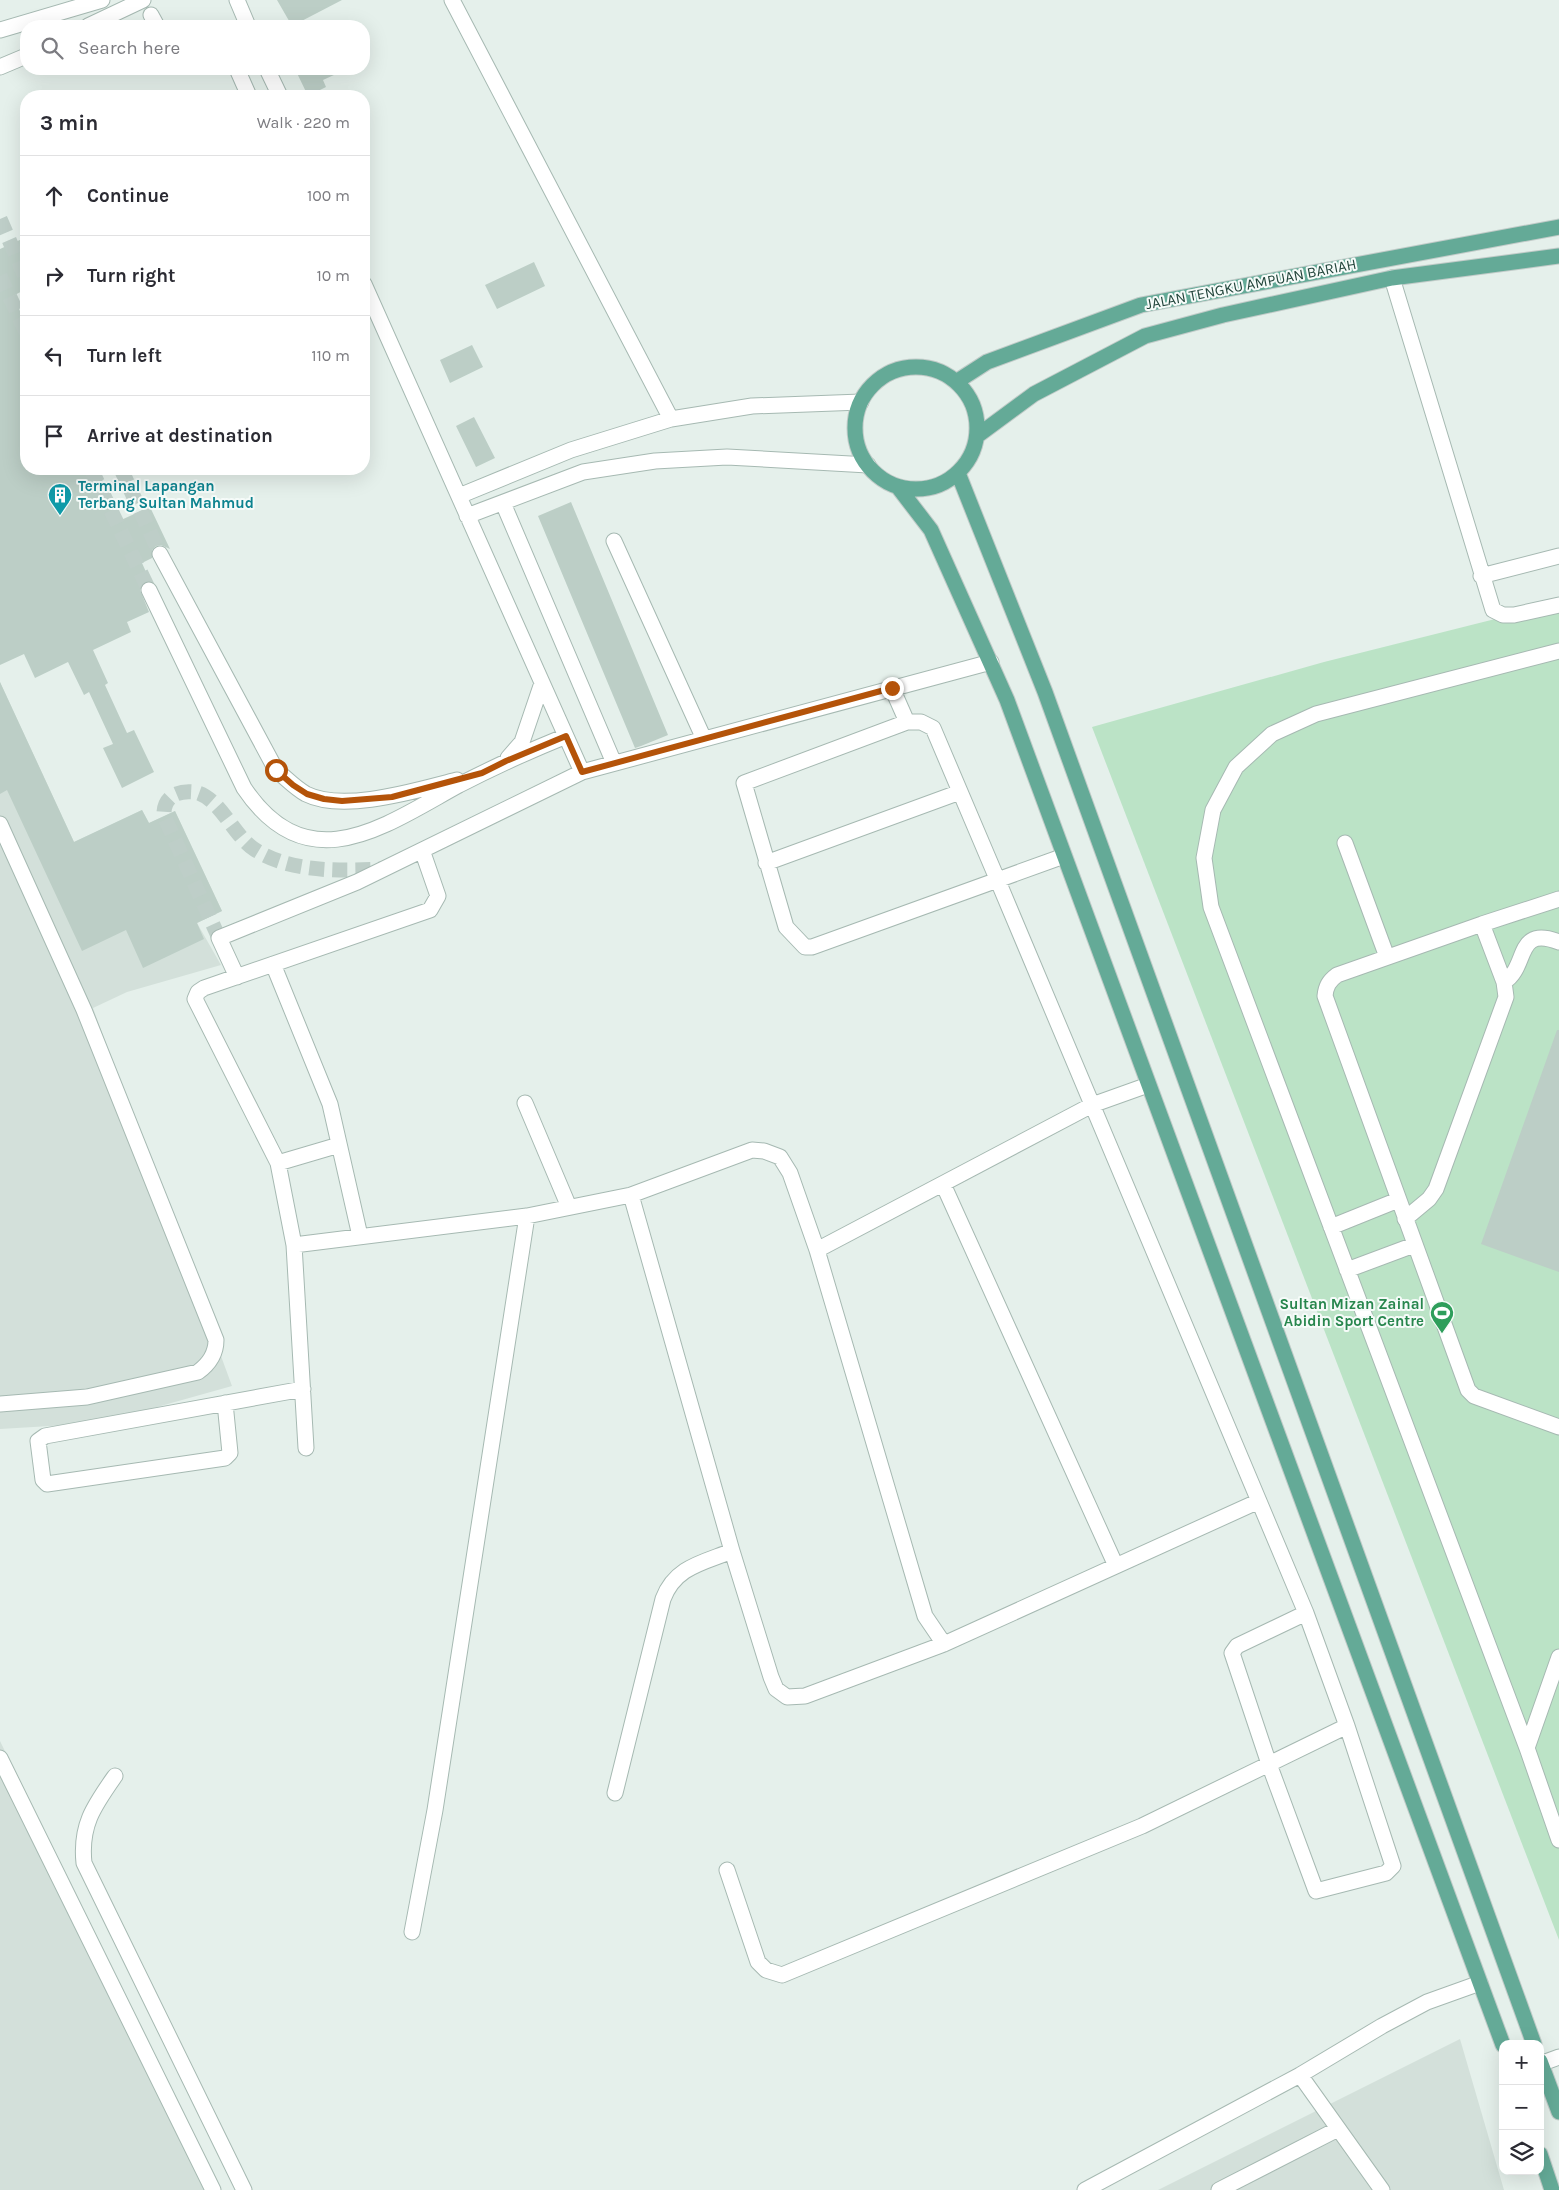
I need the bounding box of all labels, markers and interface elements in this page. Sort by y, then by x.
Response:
search box [20,20,370,75]
icon: search [38,34,66,62]
text: Search here [78,37,180,59]
text: 3 min [40,111,98,135]
text: Walk · 220 m [257,113,350,132]
icon: ahead [40,182,68,210]
text: Continue [87,185,169,207]
text: 100 m [307,186,350,205]
street label: JALAN TENGKU AMPUAN BARIAH [1144,255,1358,313]
icon: right [40,262,68,290]
text: Turn right [87,265,176,287]
text: 10 m [316,266,350,285]
icon: left [40,342,68,370]
text: Turn left [87,345,162,367]
text: 110 m [311,346,350,365]
icon: arrive [40,422,68,450]
text: Arrive at destination [87,425,273,447]
place label: Terminal Lapangan Terbang Sultan Mahmud [78,477,254,512]
building icon: Terminal Lapangan Terbang Sultan Mahmud [47,482,73,516]
route end [881,677,904,700]
route start [265,759,288,782]
place label: Sultan Mizan Zainal Abidin Sport Centre [1279,1295,1424,1330]
sports icon: Sultan Mizan Zainal Abidin Sport Centre [1429,1300,1455,1334]
map controls [1499,2040,1544,2175]
button: + [1499,2040,1544,2085]
button: − [1499,2085,1544,2130]
button: layers [1499,2130,1544,2175]

